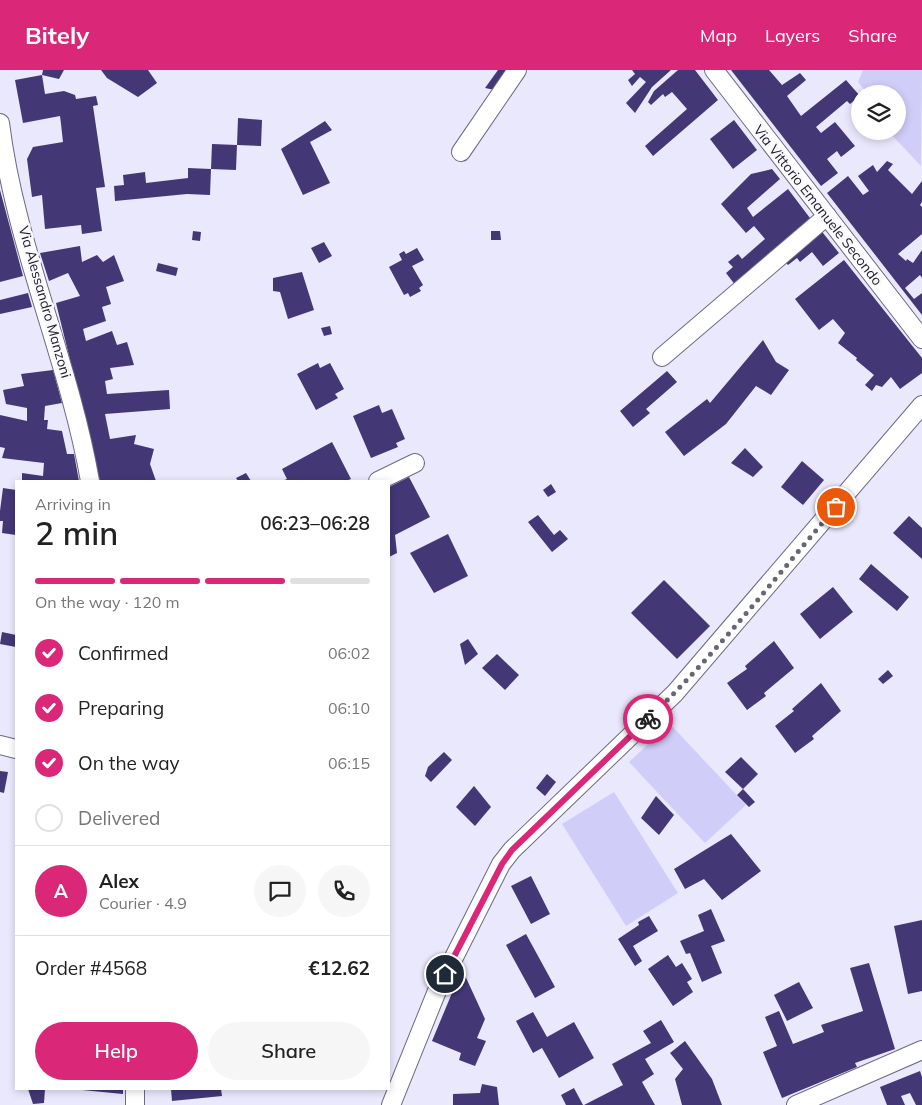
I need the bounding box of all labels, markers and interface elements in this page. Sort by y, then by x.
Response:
text: Bitely [25,20,89,50]
text: Map [700,24,737,47]
text: Layers [765,24,820,47]
text: Share [848,24,897,47]
map controls [851,85,906,140]
button: layers [851,85,906,140]
street label: Via Vittorio Emanuele Secondo [750,121,886,289]
street label: Via Alessandro Manzoni [15,224,75,380]
pin [815,486,857,528]
icon: bag [822,493,850,521]
text: Arriving in [35,494,111,514]
text: 06:23–06:28 [260,511,370,535]
text: 2 min [35,513,118,553]
text: On the way · 120 m [35,592,180,612]
icon: check [35,639,63,667]
text: Confirmed [78,641,169,665]
text: 06:02 [328,643,370,663]
icon: check [35,694,63,722]
courier [623,694,673,744]
text: Preparing [78,696,164,720]
text: 06:10 [328,698,370,718]
icon: bike [634,705,662,733]
icon: check [35,749,63,777]
text: On the way [78,751,180,775]
text: 06:15 [328,753,370,773]
text: Delivered [78,806,160,830]
button: chat [254,865,306,917]
button: phone [318,865,370,917]
text: Alex [99,869,139,893]
text: A [54,879,68,903]
text: Courier · 4.9 [99,893,187,913]
pin [424,953,466,995]
text: Order #4568 [35,956,147,980]
text: €12.62 [308,956,370,980]
icon: home [431,960,459,988]
button: Help [35,1022,198,1080]
button: Share [208,1022,370,1080]

